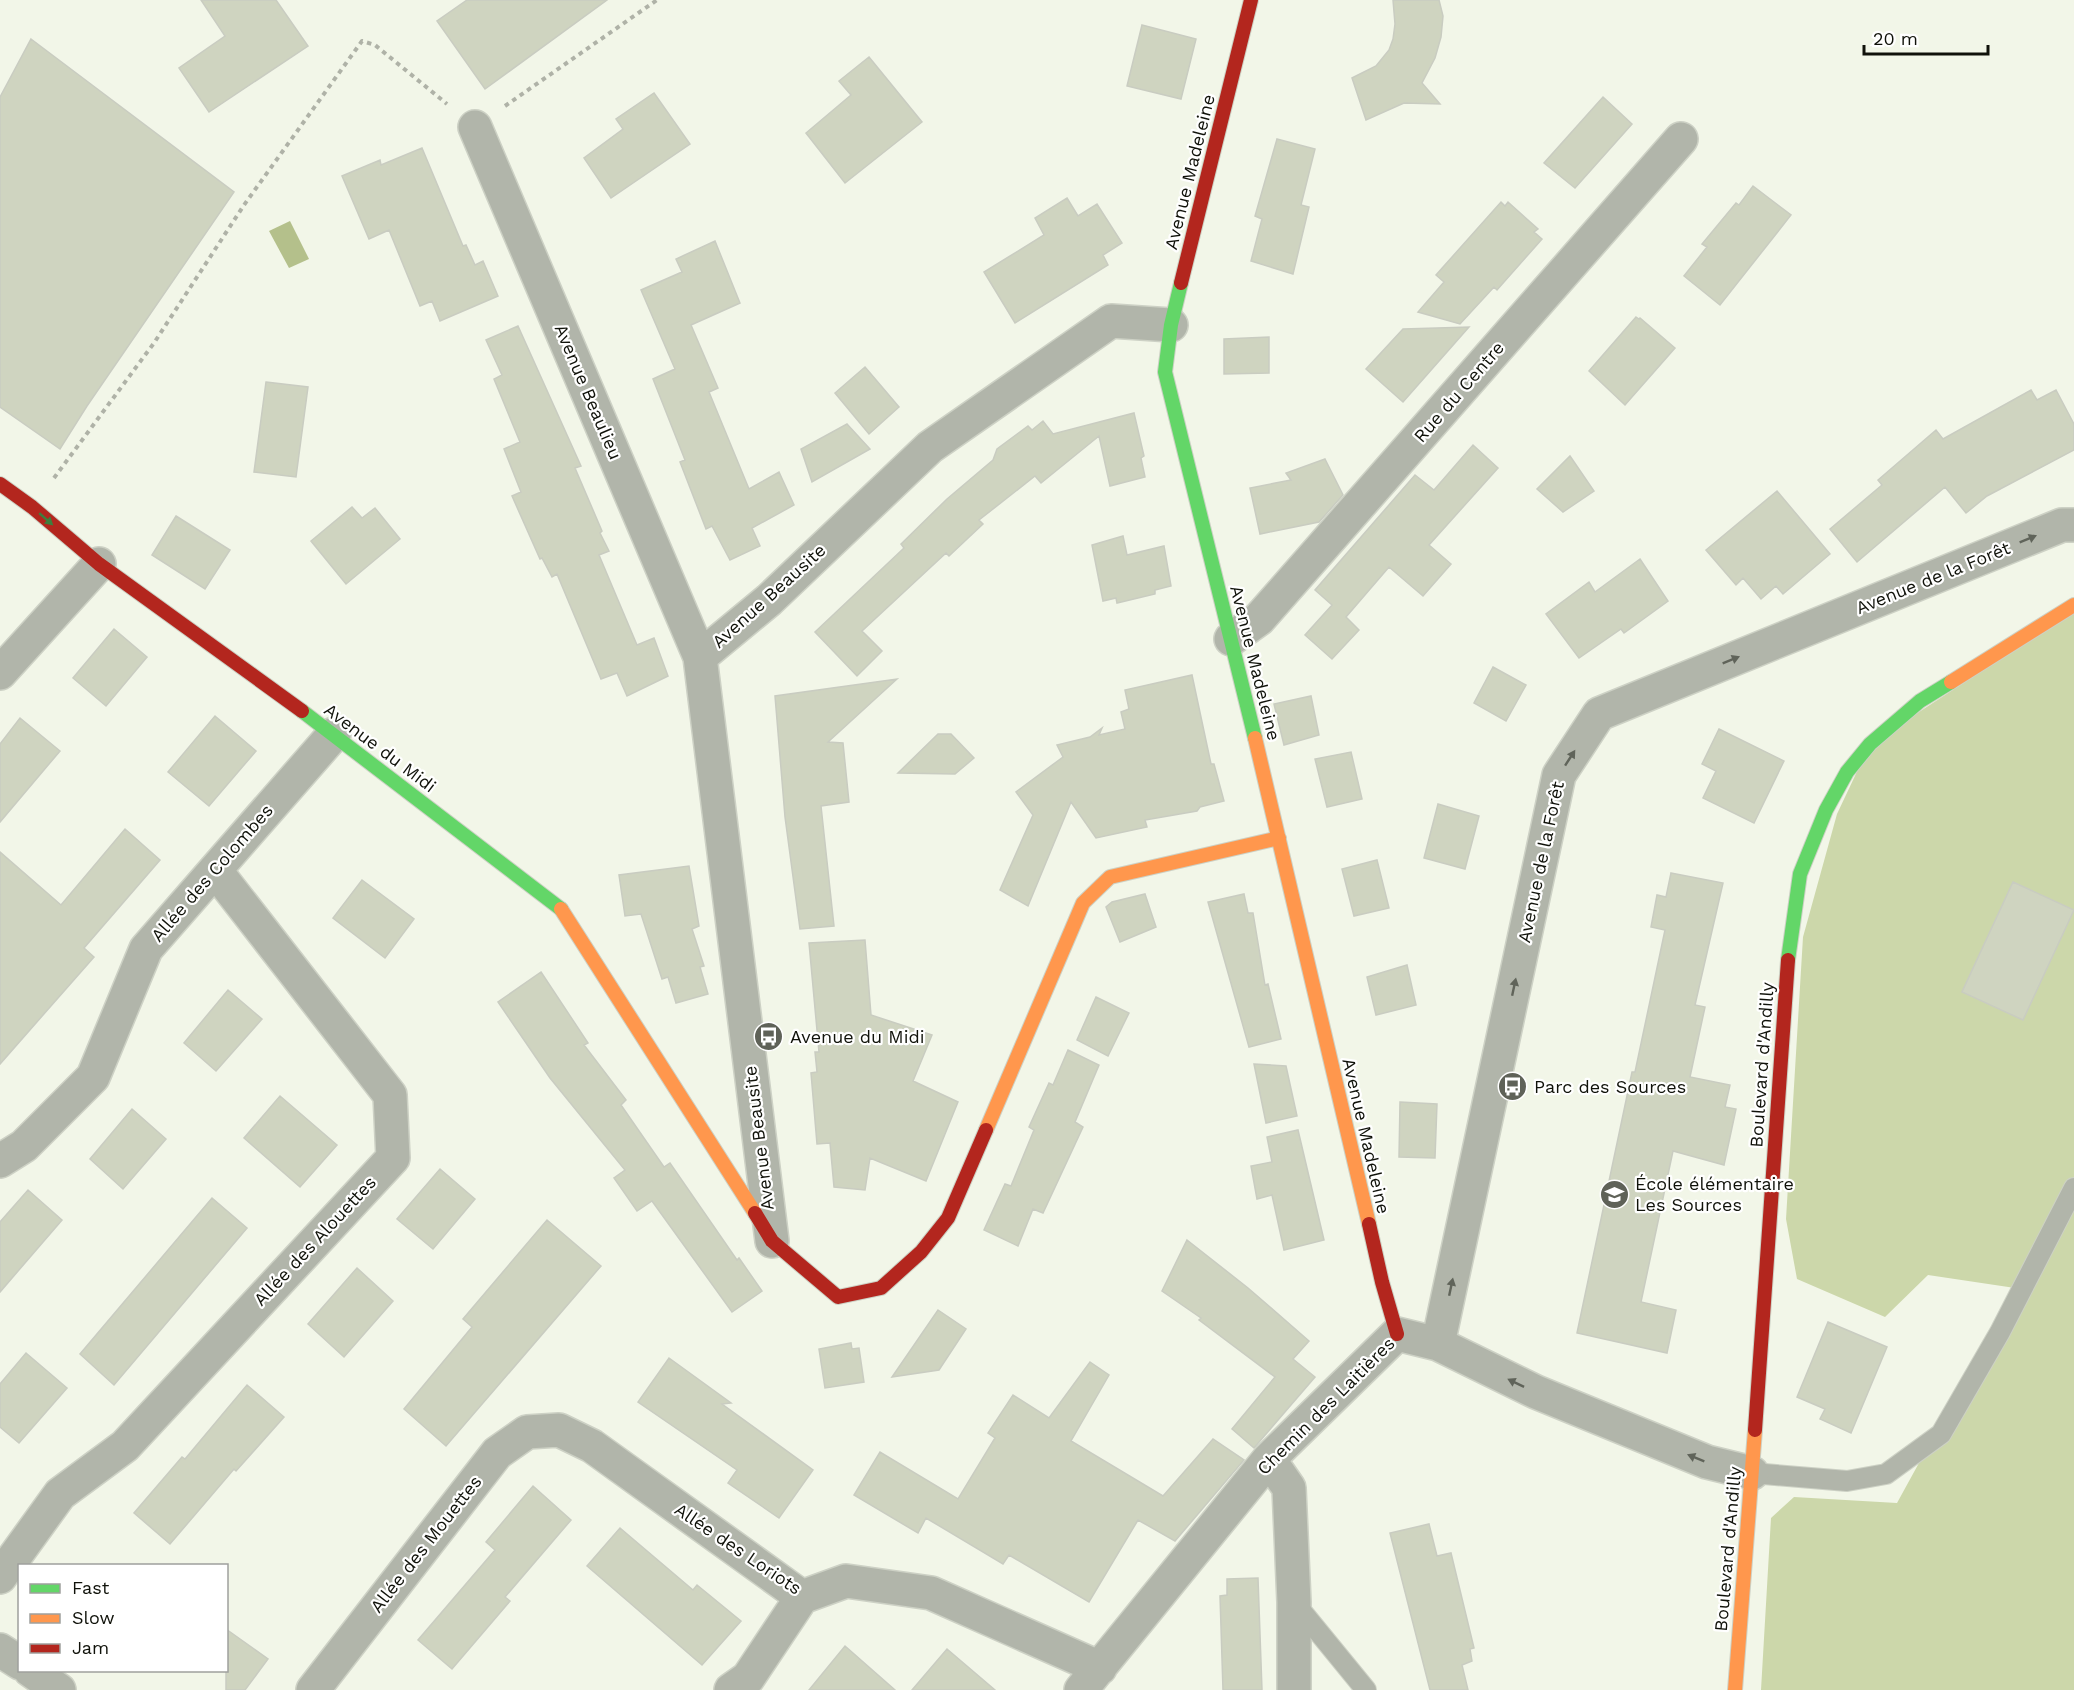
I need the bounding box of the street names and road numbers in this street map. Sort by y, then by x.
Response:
street label: Avenue Madeleine [1160,92,1219,252]
street label: Avenue Beaulieu [550,321,626,463]
street label: Rue du Centre [1409,337,1508,446]
street label: Avenue de la Forêt [1853,537,2013,618]
street label: Avenue Beausite [708,539,830,652]
street label: Avenue Madeleine [1226,583,1285,743]
street label: Avenue du Midi [320,699,440,796]
street label: Avenue de la Forêt [1513,779,1568,945]
street label: Allée des Colombes [146,800,277,946]
street label: Boulevard d'Andilly [1745,981,1778,1148]
street label: Avenue Madeleine [1338,1056,1395,1216]
street label: Avenue Beausite [739,1065,778,1212]
street label: Allée des Alouettes [249,1171,380,1310]
street label: Chemin des Laitières [1253,1333,1399,1479]
street label: Boulevard d'Andilly [1710,1465,1745,1632]
street label: Allée des Mouettes [366,1471,486,1616]
street label: Allée des Loriots [671,1498,806,1599]

